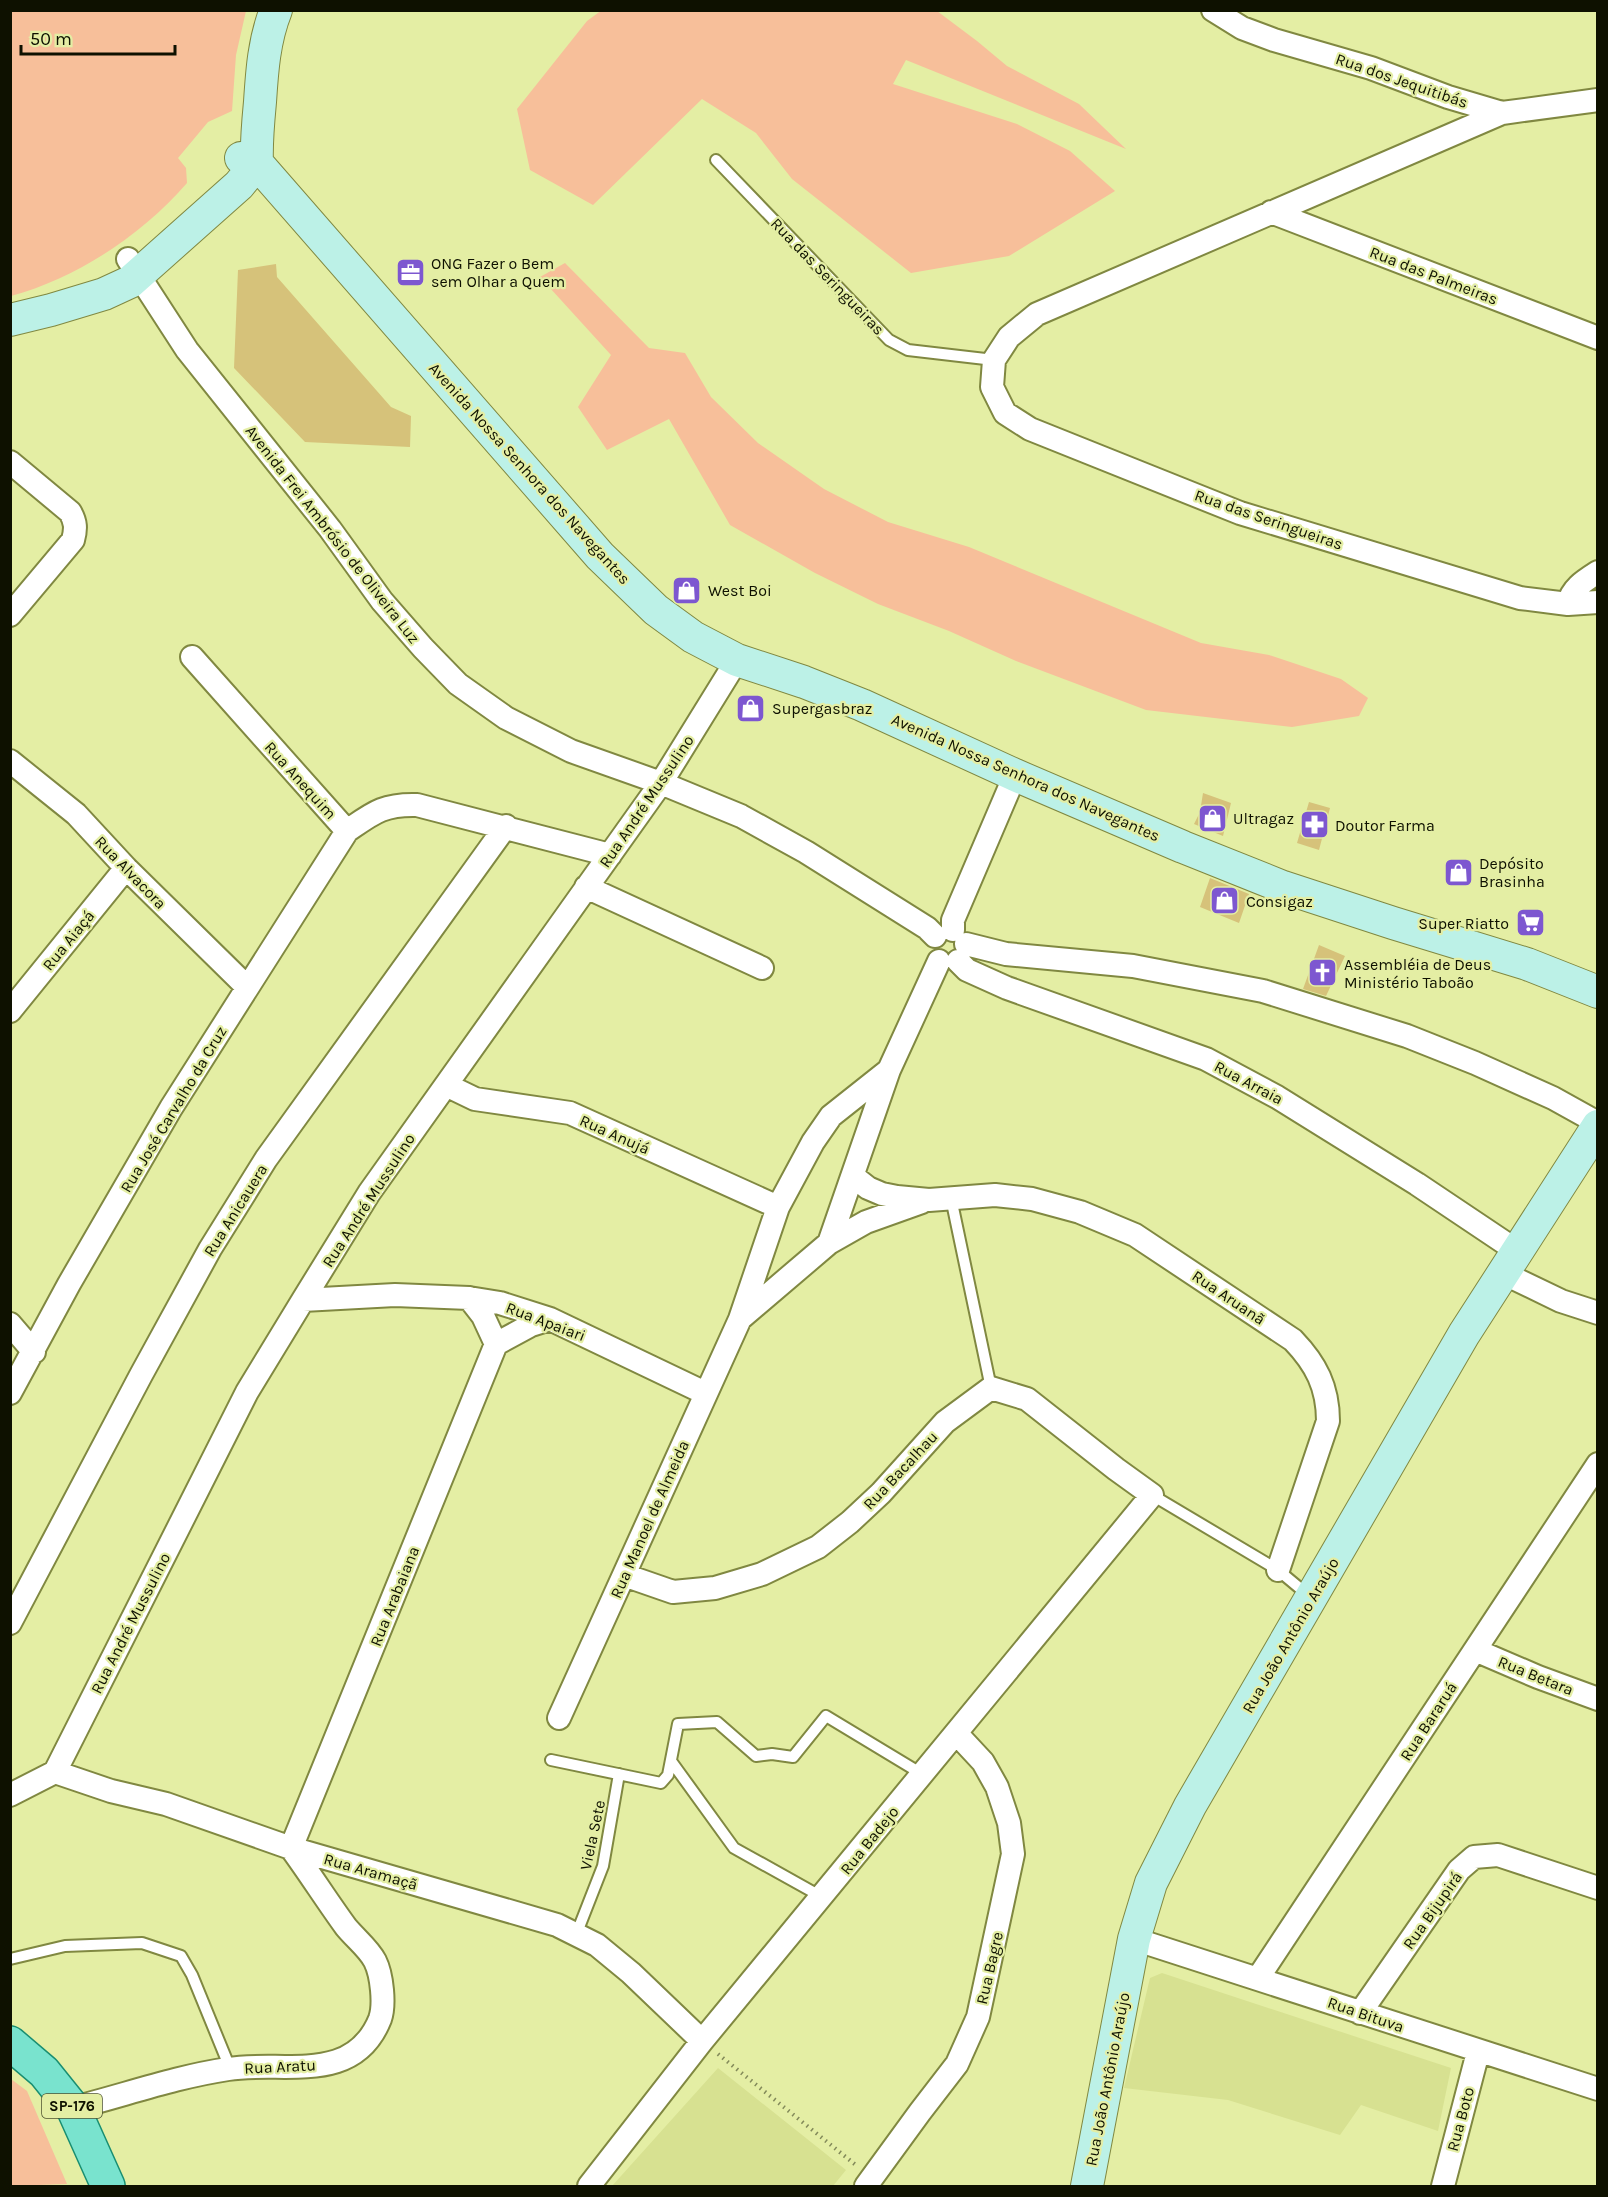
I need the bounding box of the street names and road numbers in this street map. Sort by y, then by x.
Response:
street label: Rua dos Jequitibás [1333,49,1470,112]
street label: Rua das Seringueiras [767,214,888,339]
street label: Rua das Palmeiras [1367,242,1501,309]
street label: Avenida Nossa Senhora dos Navegantes [425,359,634,588]
street label: Avenida Frei Ambrósio de Oliveira Luz [241,421,424,647]
street label: Rua das Seringueiras [1192,485,1345,554]
street label: Avenida Nossa Senhora dos Navegantes [889,709,1163,845]
street label: Rua André Mussulino [595,731,698,871]
street label: Rua Anequim [261,738,340,823]
street label: Rua Alvacora [91,832,170,913]
street label: Rua Aiaçá [38,906,98,974]
street label: Rua José Carvalho da Cruz [116,1023,231,1196]
street label: Rua Arraia [1211,1056,1286,1108]
street label: Rua Anujá [577,1111,653,1158]
street label: Rua André Mussulino [318,1130,419,1271]
street label: Rua Anicauera [199,1161,271,1260]
street label: Rua Aruanã [1189,1266,1269,1329]
street label: Rua Apaiari [503,1298,588,1345]
street label: Rua Bacalhau [859,1427,942,1514]
street label: Rua Manoel de Almeida [606,1437,693,1601]
street label: Rua Arabaiana [366,1543,423,1649]
street label: Rua André Mussulino [87,1550,174,1697]
street label: Rua João Antônio Araújo [1238,1554,1343,1716]
street label: Rua Betara [1495,1652,1576,1699]
street label: Rua Bararuá [1396,1678,1461,1764]
street label: Viela Sete [576,1798,609,1872]
street label: Rua Badejo [836,1802,903,1878]
street label: Rua Aramaçã [322,1849,420,1894]
street label: Rua Bijupirá [1399,1868,1466,1953]
street label: Rua Bagre [972,1930,1007,2006]
street label: Rua João Antônio Araújo [1081,1991,1134,2168]
street label: Rua Bituva [1325,1993,1406,2036]
street label: Rua Aratu [244,2055,316,2078]
street label: Rua Boto [1443,2085,1478,2153]
road number: SP-176 [42,2094,102,2118]

